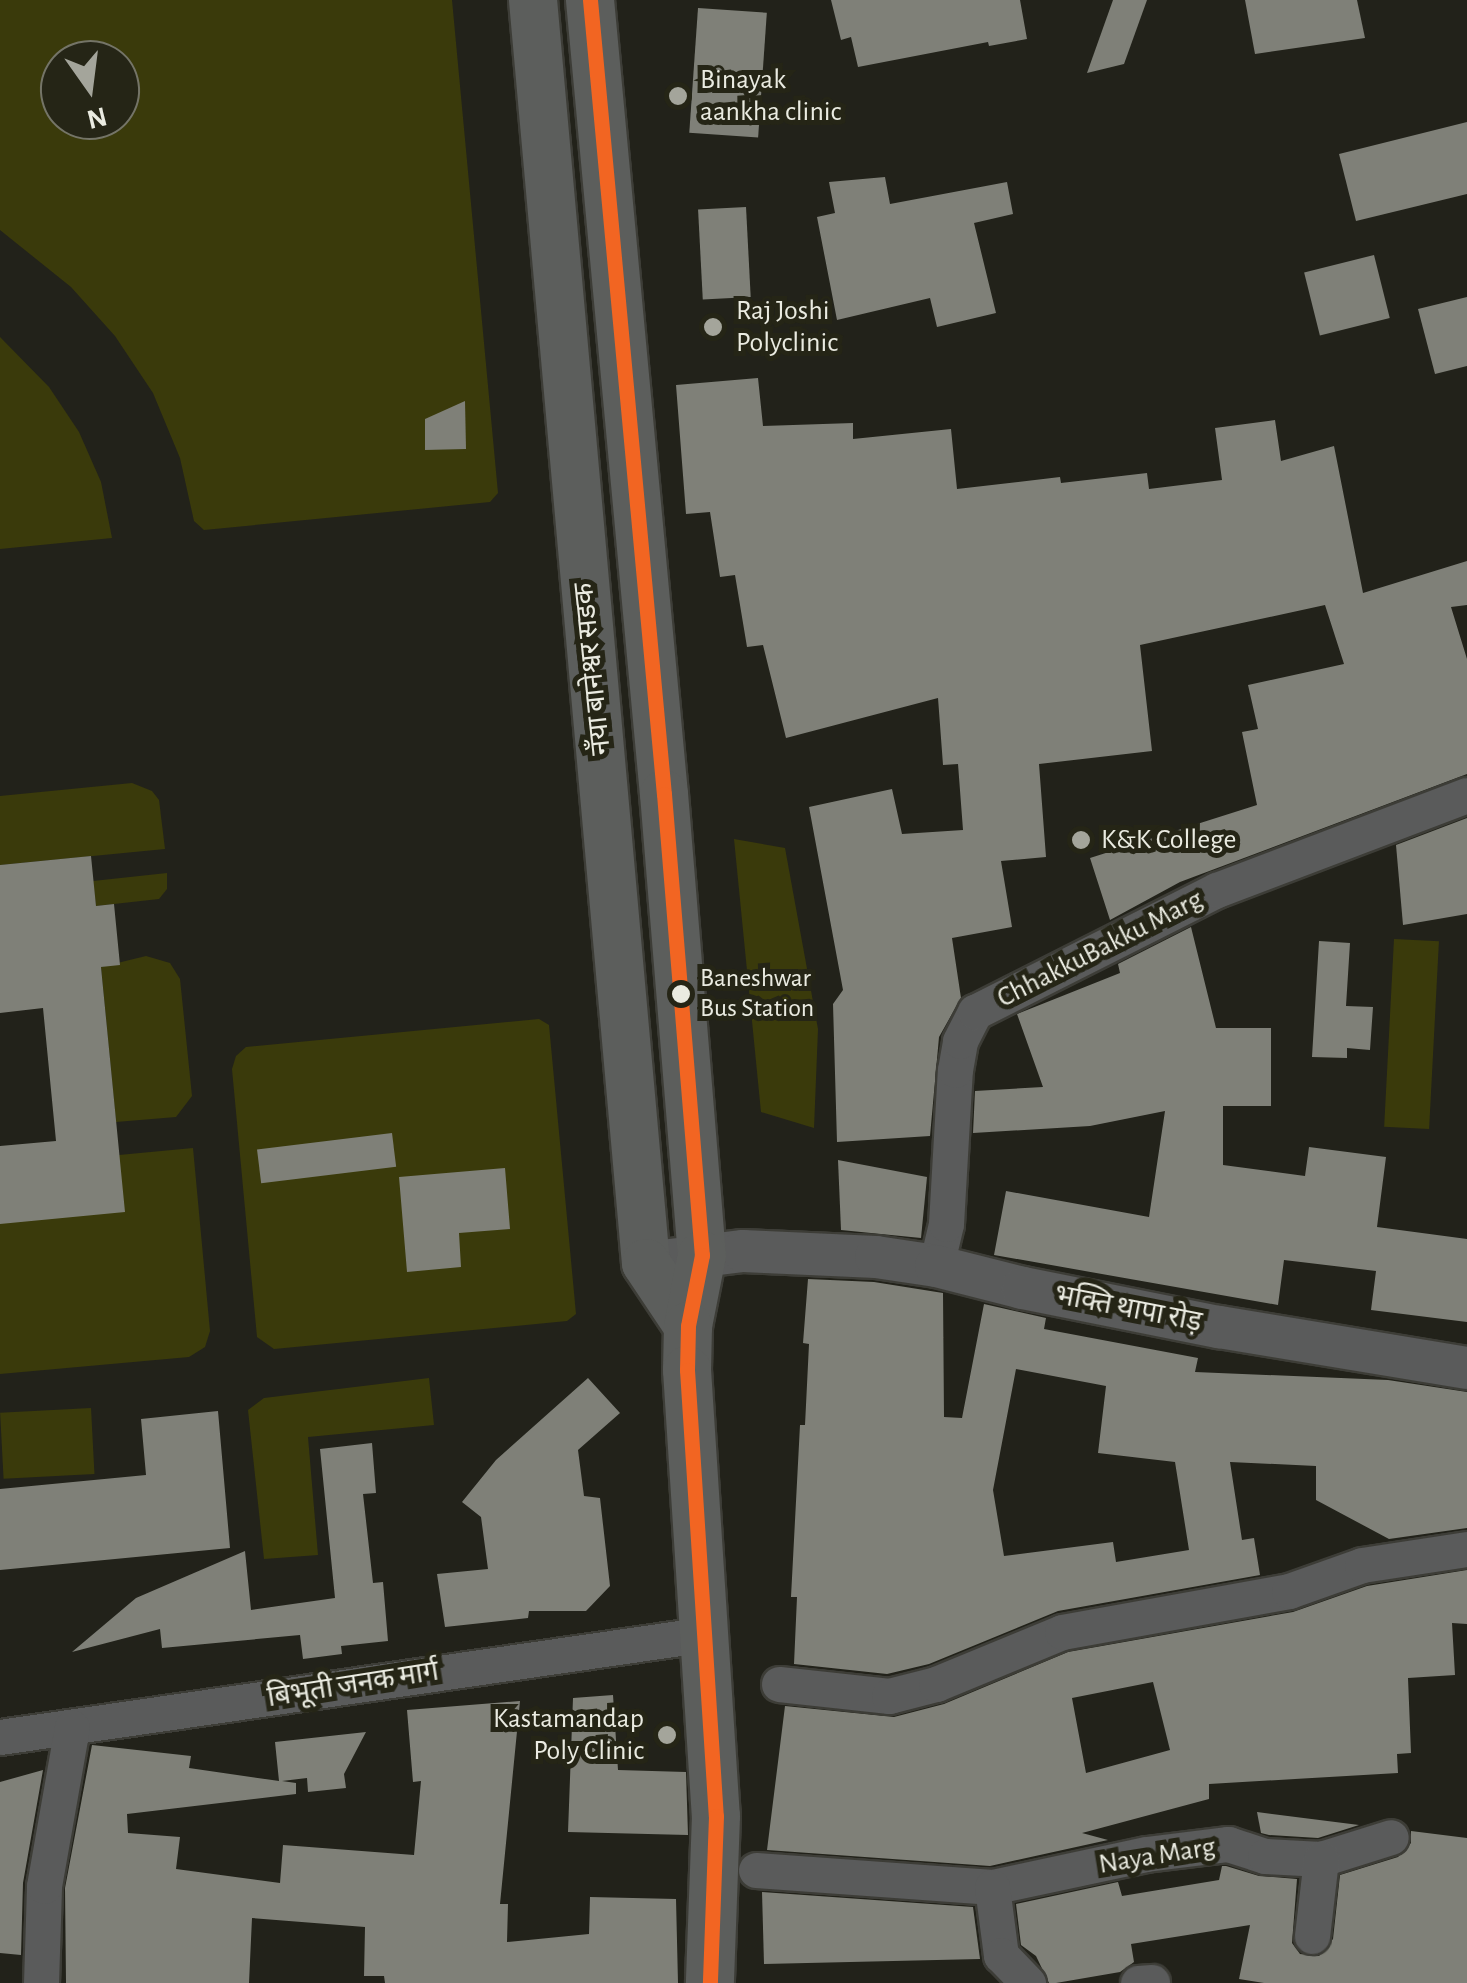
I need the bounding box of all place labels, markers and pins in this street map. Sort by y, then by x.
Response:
place label: Binayak aankha clinic [700,63,841,129]
marker: Binayak aankha clinic [665,83,691,109]
place label: Raj Joshi Polyclinic [736,294,838,360]
marker: Raj Joshi Polyclinic [700,314,726,340]
place label: K&K College [1101,823,1236,857]
marker: K&K College [1070,829,1092,851]
place label: Baneshwar Bus Station [700,963,814,1024]
marker: Baneshwar Bus Station [671,984,691,1004]
place label: Kastamandap Poly Clinic [493,1702,644,1768]
marker: Kastamandap Poly Clinic [654,1722,680,1748]

